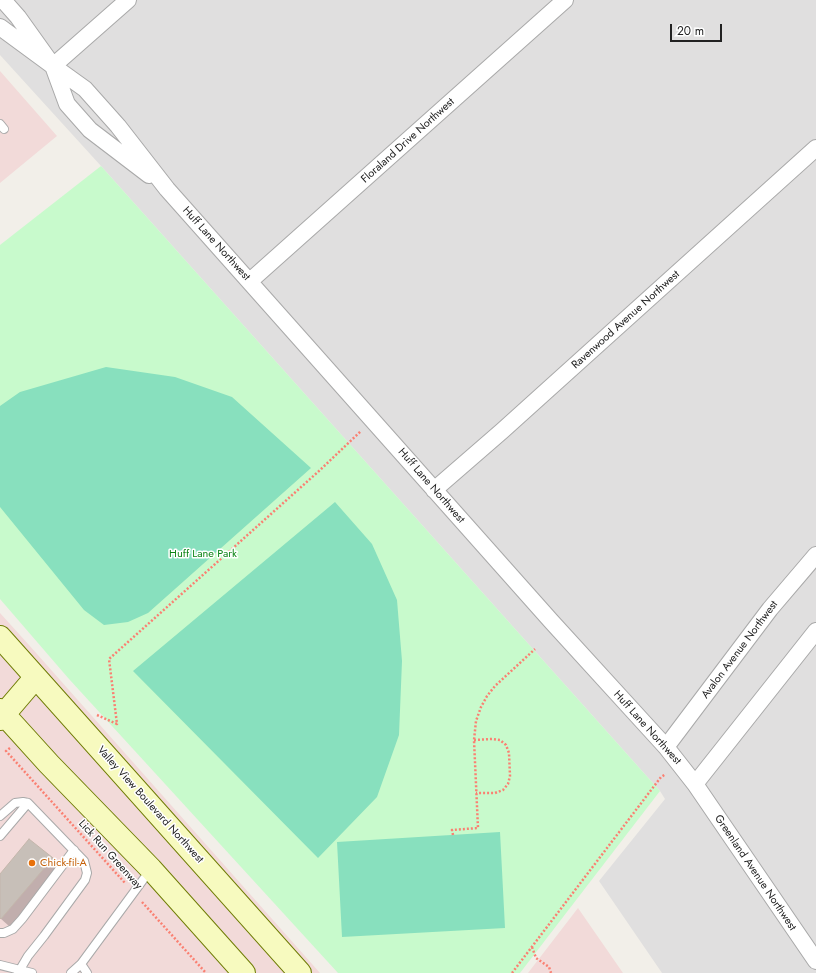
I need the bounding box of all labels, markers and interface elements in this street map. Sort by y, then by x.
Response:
scale bar [672,16,724,42]
text: 20 m [677,22,704,40]
street label: Floraland Drive Northwest [359,96,457,186]
street label: Huff Lane Northwest [179,204,253,284]
street label: Ravenwood Avenue Northwest [569,268,683,372]
street label: Huff Lane Northwest [395,446,467,526]
park label: Huff Lane Park [169,547,237,561]
street label: Avalon Avenue Northwest [699,599,781,701]
street label: Huff Lane Northwest [610,688,684,768]
street label: Valley View Boulevard Northwest [94,744,206,866]
street label: Greenland Avenue Northwest [711,813,799,933]
street label: Lick Run Greenway [75,818,145,892]
place label: Chick-fil-A [40,856,87,870]
marker: Chick-fil-A [27,858,37,868]

